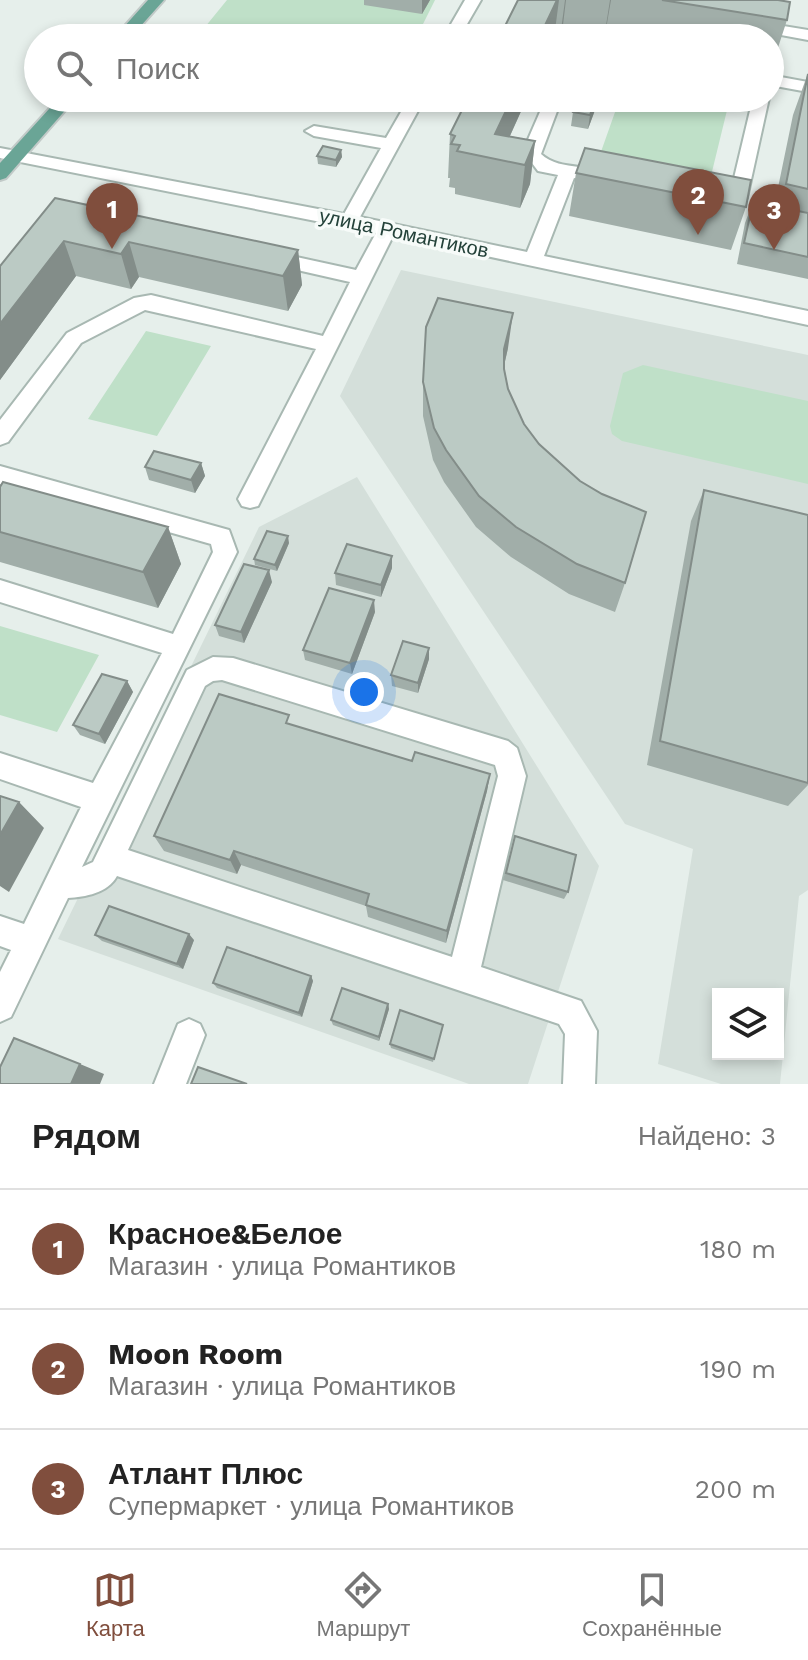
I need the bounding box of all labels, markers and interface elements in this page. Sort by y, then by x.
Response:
search box [24,24,784,112]
icon: search [52,46,96,90]
text: Поиск [116,51,199,86]
pin: 2 [672,169,724,235]
pin: 1 [86,183,138,249]
pin: 3 [748,184,800,250]
street label: улица Романтиков [317,203,491,263]
your location [344,672,384,712]
map controls [712,988,784,1060]
button: layers [712,988,784,1060]
text: Рядом [32,1116,141,1156]
text: Найдено: 3 [638,1121,776,1151]
text: Красное&Белое [108,1216,342,1251]
text: 1 [52,1234,64,1264]
text: 180 m [700,1234,776,1264]
text: Магазин · улица Романтиков [108,1251,456,1281]
text: Moon Room [108,1336,283,1371]
text: 2 [50,1354,66,1384]
text: 190 m [700,1354,776,1384]
text: Магазин · улица Романтиков [108,1371,456,1401]
text: Атлант Плюс [108,1456,303,1491]
text: 3 [50,1474,66,1504]
text: 200 m [695,1474,776,1504]
text: Супермаркет · улица Романтиков [108,1491,514,1521]
tab: Карта [86,1568,145,1642]
tab: Маршрут [317,1568,410,1642]
tab: Сохранённые [582,1568,722,1642]

